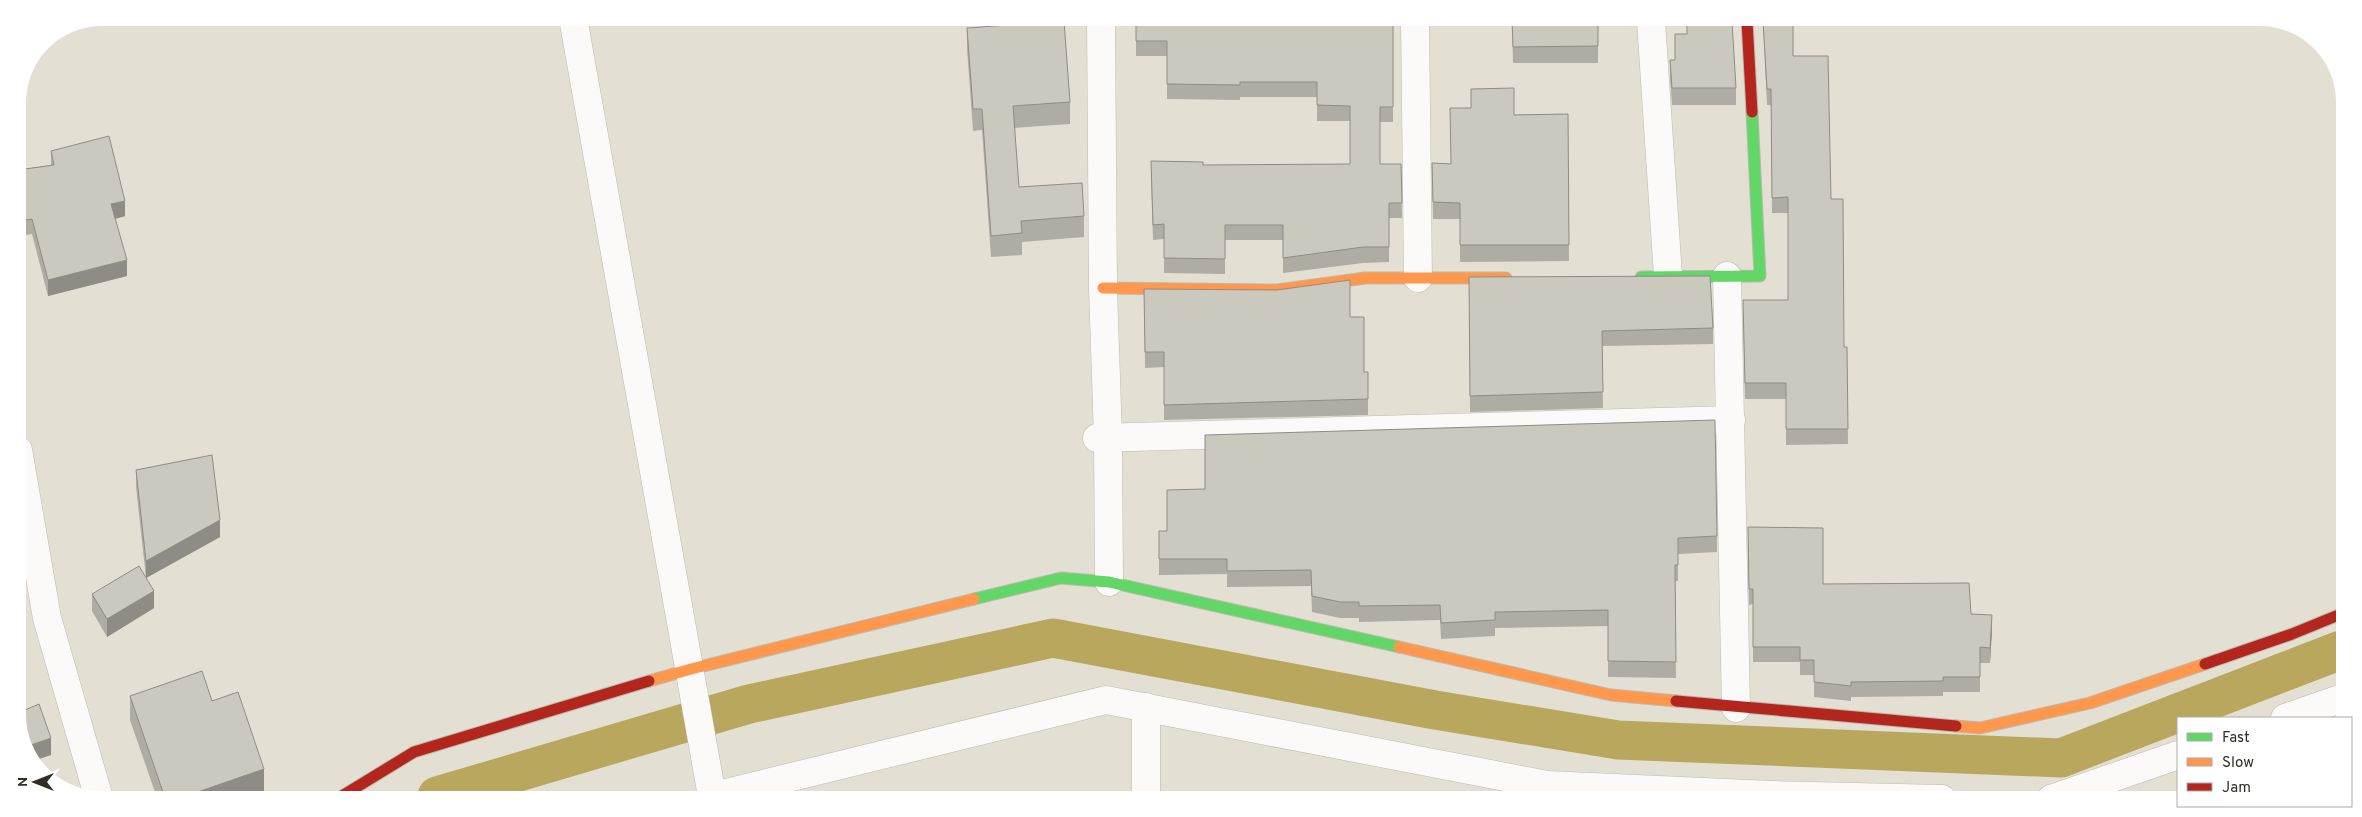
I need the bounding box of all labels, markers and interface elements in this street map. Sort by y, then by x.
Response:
legend [2177,717,2352,807]
text: Fast [2222,729,2250,748]
text: Slow [2222,754,2254,773]
north arrow [10,757,60,807]
text: N [15,777,32,787]
text: Jam [2222,779,2251,798]

